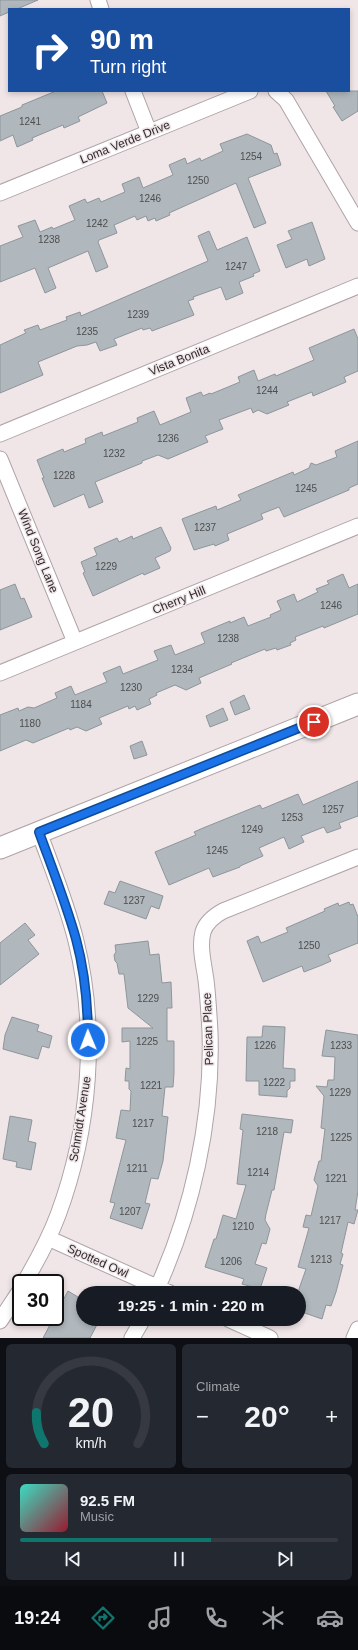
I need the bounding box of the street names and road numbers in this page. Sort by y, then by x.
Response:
street label: Loma Verde Drive [78,117,172,166]
street label: Vista Bonita [147,341,212,378]
street label: Wind Song Lane [15,507,61,595]
street label: Cherry Hill [150,583,208,617]
street label: Pelican Place [200,992,216,1066]
street label: Schmidt Avenue [66,1075,94,1163]
street label: Spotted Owl [65,1241,131,1281]

